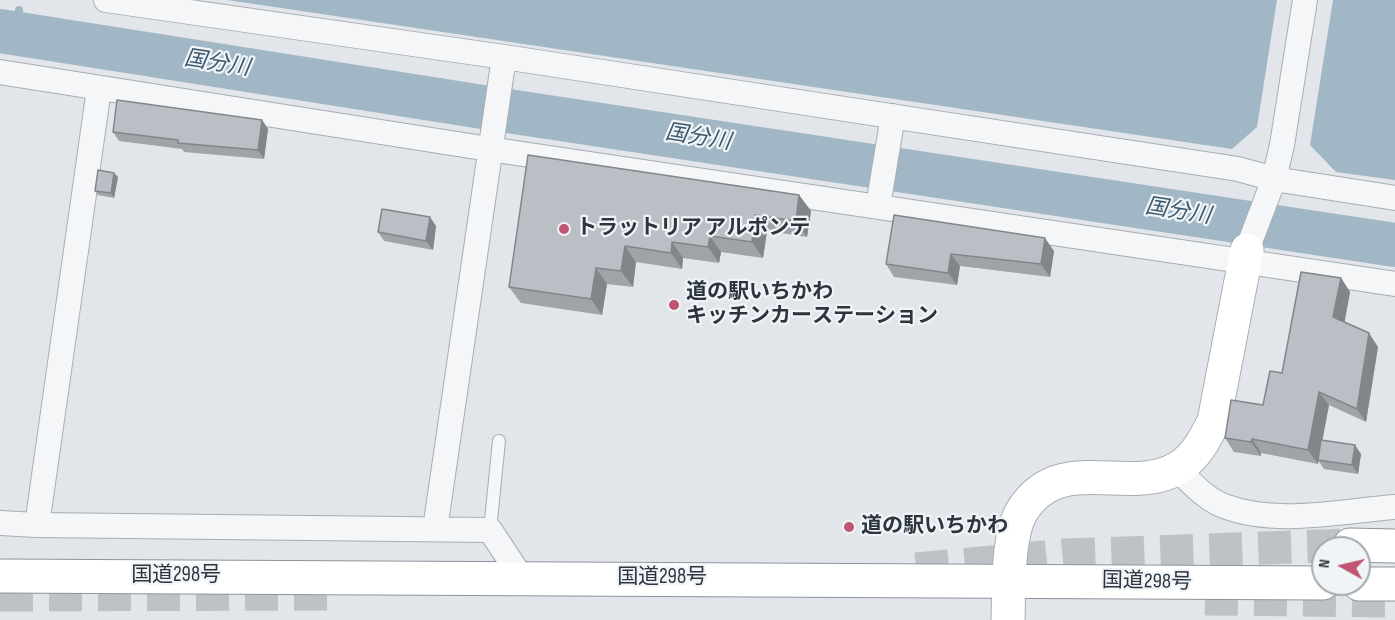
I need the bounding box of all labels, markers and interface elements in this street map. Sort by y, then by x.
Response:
water label: 国分川 [182,46,252,82]
water label: 国分川 [663,120,733,156]
water label: 国分川 [1143,194,1213,230]
place label: トラットリア アルポンテ [576,216,810,242]
marker: トラットリア アルポンテ [557,222,571,236]
place label: 道の駅いちかわ キッチンカーステーション [686,280,938,330]
marker: 道の駅いちかわ キッチンカーステーション [667,298,681,312]
place label: 道の駅いちかわ [861,514,1008,540]
marker: 道の駅いちかわ [842,520,856,534]
north arrow [1311,536,1371,596]
text: N [1315,558,1335,569]
street label: 国道298号 [131,563,221,589]
street label: 国道298号 [617,565,707,591]
street label: 国道298号 [1102,569,1192,595]

